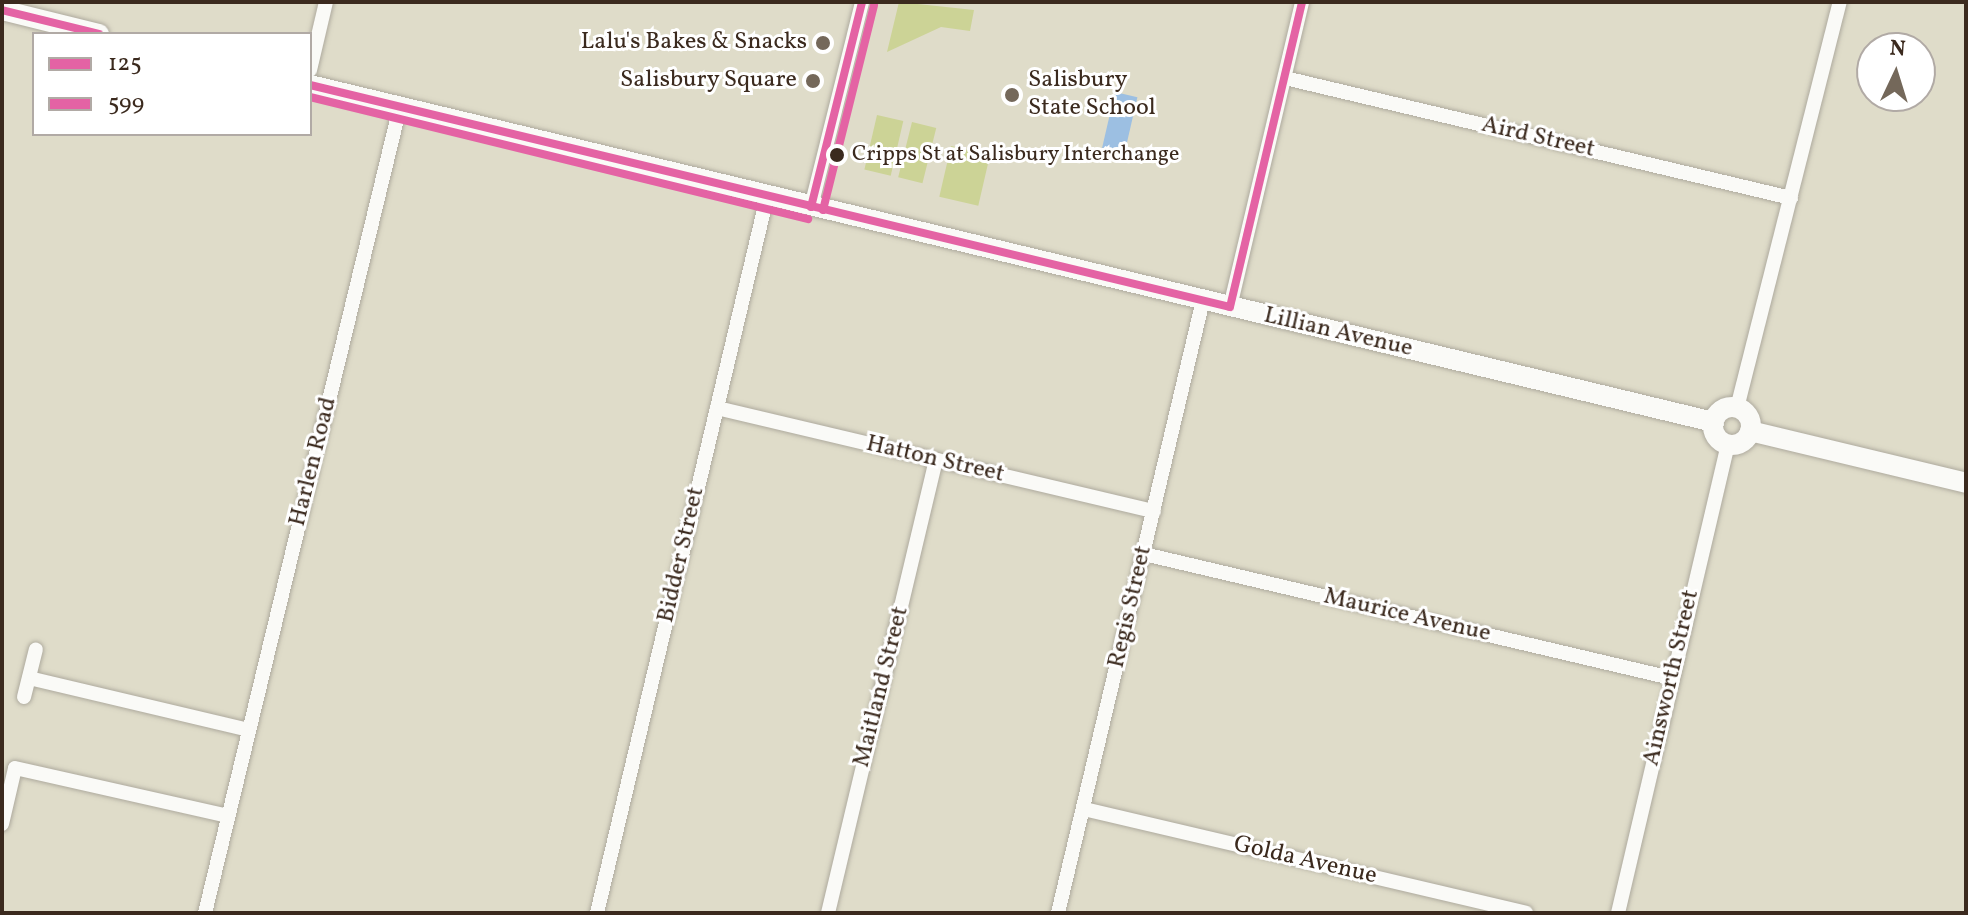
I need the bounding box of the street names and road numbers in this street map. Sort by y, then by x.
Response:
street label: Aird Street [1479,111,1597,165]
street label: Lillian Avenue [1261,302,1415,364]
street label: Harlen Road [284,395,344,529]
street label: Hatton Street [863,430,1007,490]
street label: Bidder Street [652,484,712,626]
street label: Regis Street [1103,543,1159,671]
street label: Maurice Avenue [1321,583,1493,649]
street label: Ainsworth Street [1638,587,1706,769]
street label: Maitland Street [848,604,916,770]
street label: Golda Avenue [1231,831,1379,891]

